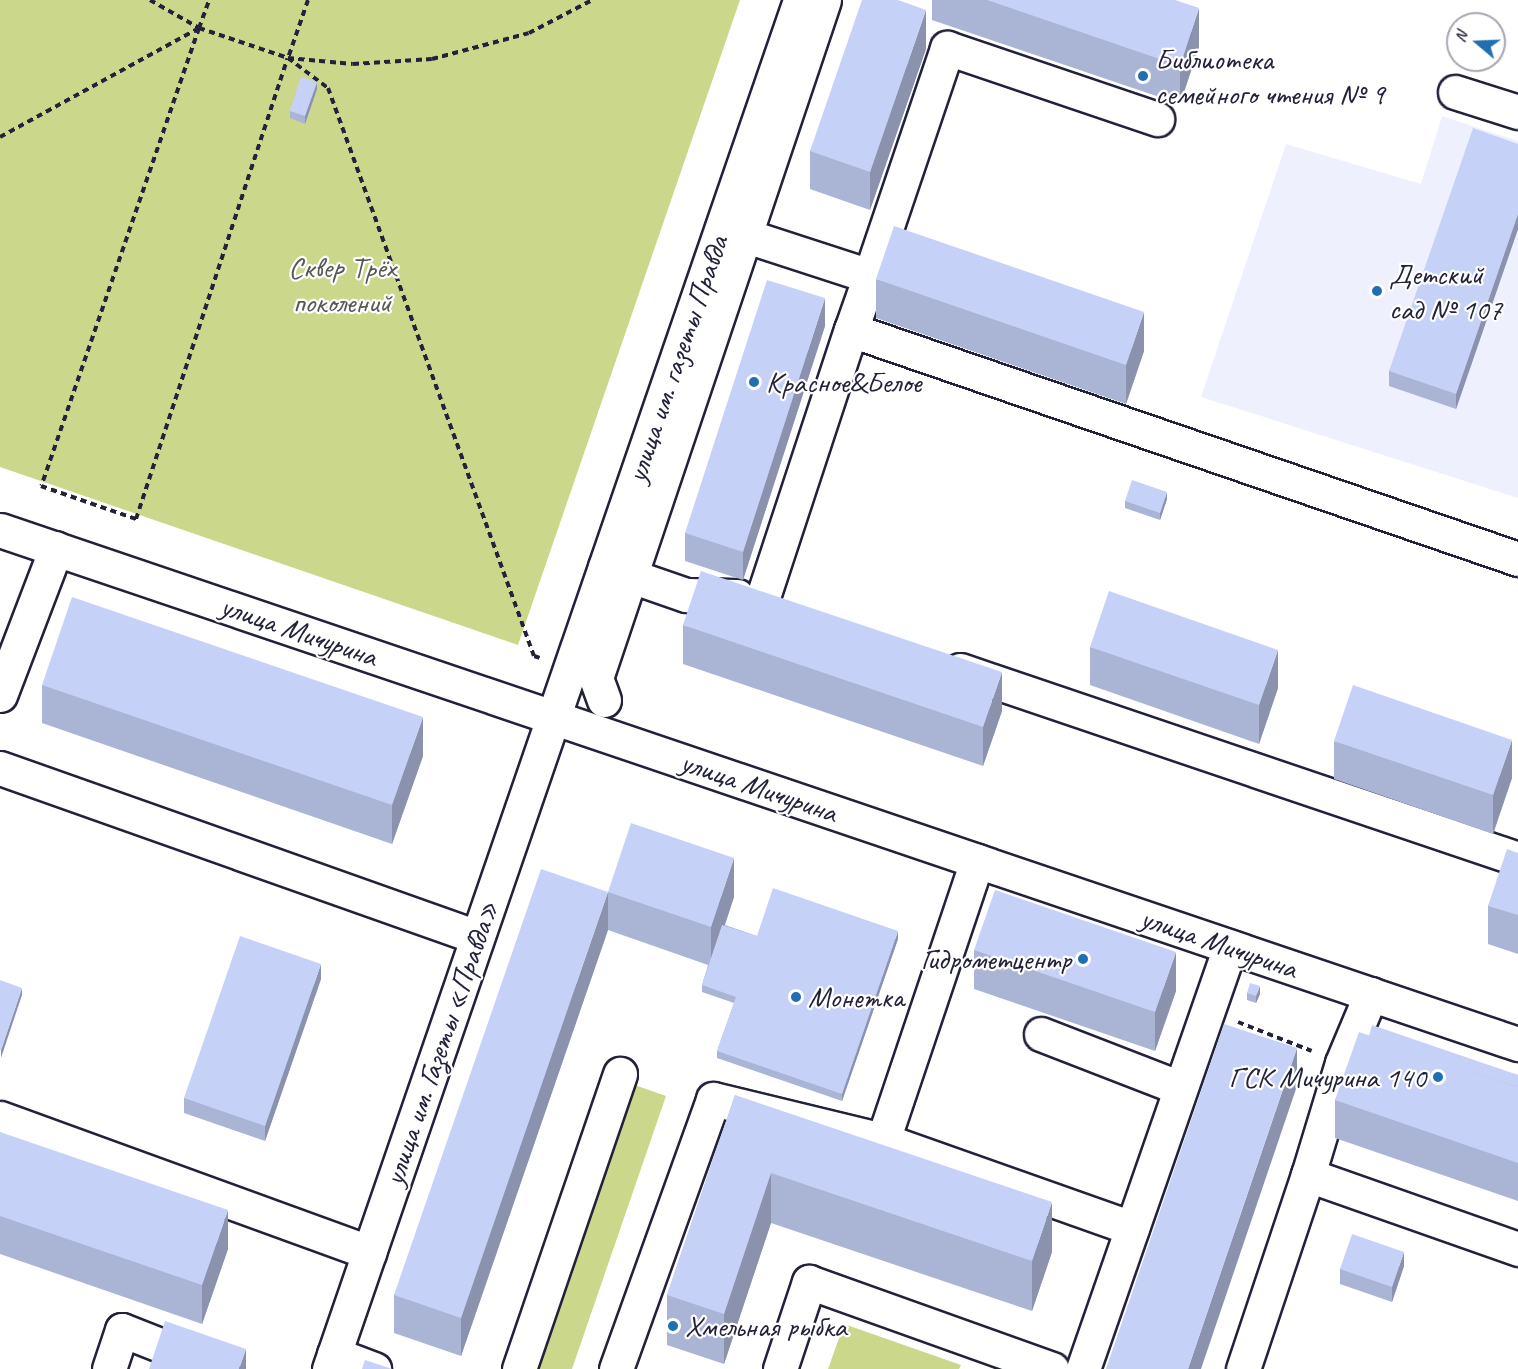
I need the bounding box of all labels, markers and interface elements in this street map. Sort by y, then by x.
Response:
north arrow [1446,12,1506,72]
text: N [1450,29,1472,45]
place label: Библиотека семейного чтения № 9 [1155,41,1391,112]
marker: Библиотека семейного чтения № 9 [1136,69,1150,83]
street label: улица им. газеты Правда [618,231,736,487]
park label: Сквер Трёх поколений [289,249,395,320]
place label: Детский сад № 107 [1389,256,1502,326]
marker: Детский сад № 107 [1370,284,1384,298]
place label: Красное&Белое [766,364,921,400]
marker: Красное&Белое [747,375,761,389]
street label: улица Мичурина [216,587,382,675]
street label: улица Мичурина [676,743,842,831]
street label: улица им. Газеты «Правда» [375,896,507,1190]
street label: улица Мичурина [1136,899,1302,987]
place label: Гидрометцентр [921,941,1071,977]
marker: Гидрометцентр [1076,952,1090,966]
place label: Монетка [808,979,904,1015]
marker: Монетка [789,990,803,1004]
place label: ГСК Мичурина 140 [1229,1059,1426,1095]
marker: ГСК Мичурина 140 [1431,1070,1445,1084]
place label: Хмельная рыбка [685,1308,845,1344]
marker: Хмельная рыбка [666,1319,680,1333]

